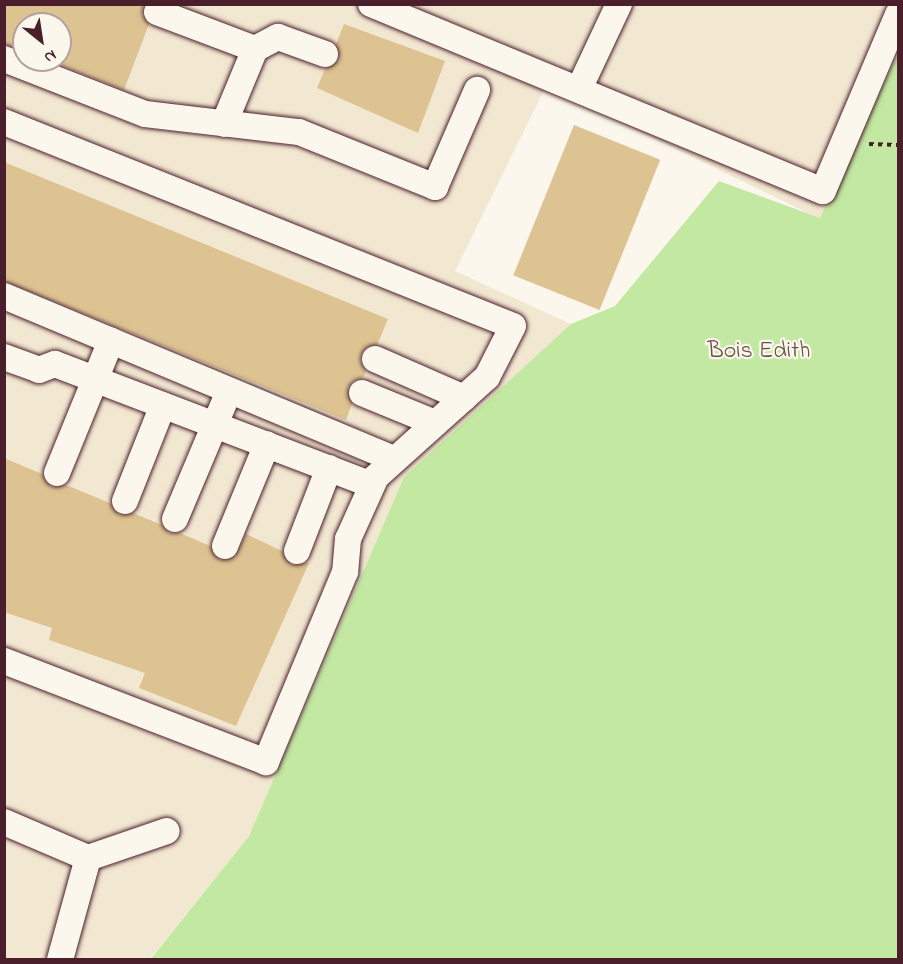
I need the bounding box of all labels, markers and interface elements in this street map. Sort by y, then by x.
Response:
north arrow [12,12,72,72]
text: N [39,43,61,69]
park label: Bois Edith [708,338,810,366]

